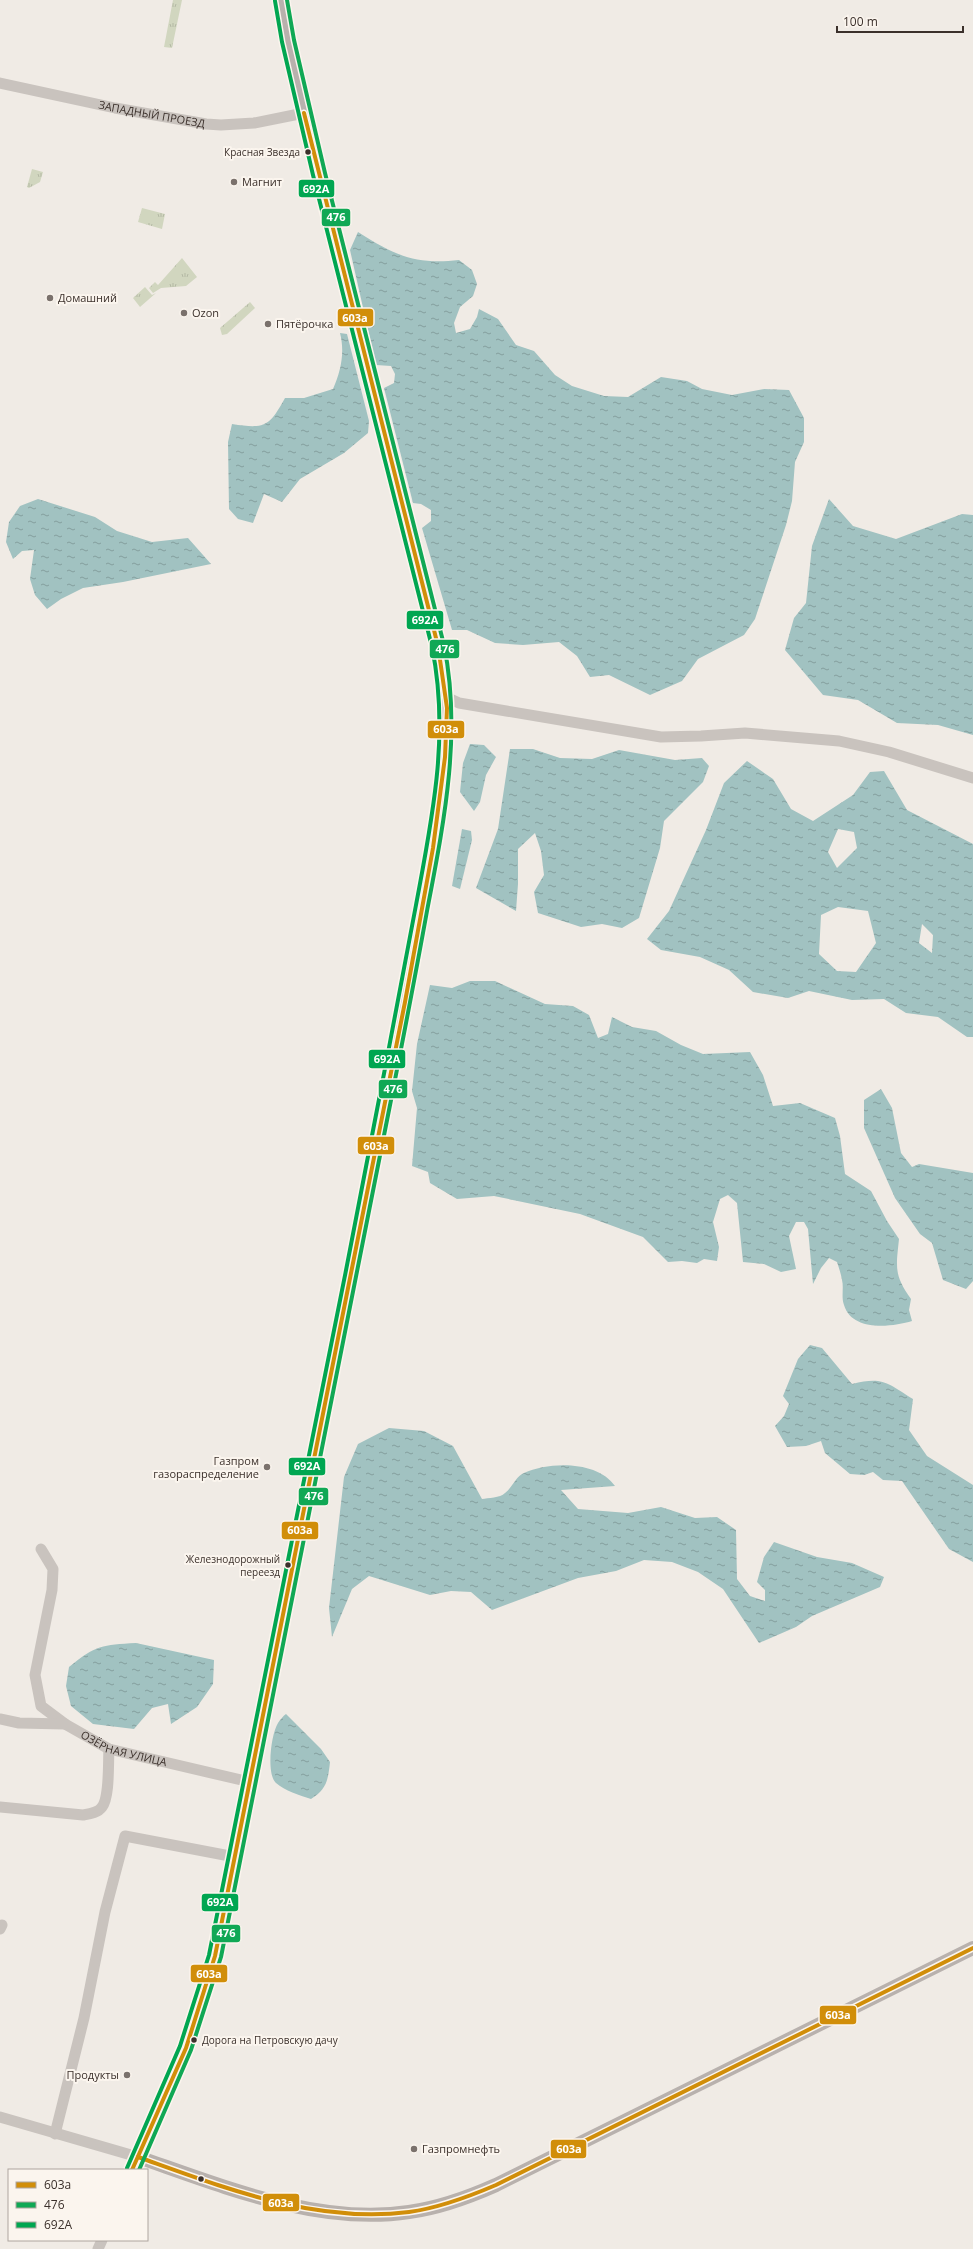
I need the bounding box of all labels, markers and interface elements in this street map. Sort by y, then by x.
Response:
scale bar [837,8,963,34]
text: 100 m [843,13,878,30]
street label: ЗАПАДНЫЙ ПРОЕЗД [97,97,207,131]
place label: Красная Звезда [224,145,300,159]
marker: Красная Звезда [303,147,313,157]
place label: Магнит [242,174,282,189]
marker: Магнит [229,177,239,187]
line badge: 692А [298,179,335,198]
text: 692А [303,181,330,196]
line badge: 476 [321,208,351,227]
text: 476 [327,209,345,224]
place label: Домашний [58,290,117,305]
marker: Домашний [45,293,55,303]
place label: Ozon [192,305,219,320]
marker: Ozon [179,308,189,318]
line badge: 603а [337,308,374,327]
text: 603а [342,310,368,325]
place label: Пятёрочка [276,316,333,331]
marker: Пятёрочка [263,319,273,329]
line badge: 692А [406,610,444,630]
text: 692А [412,612,439,627]
line badge: 476 [429,639,460,659]
text: 476 [436,641,454,656]
line badge: 603а [427,720,465,739]
text: 603а [433,721,459,736]
line badge: 692А [368,1049,406,1069]
text: 692А [374,1051,401,1066]
line badge: 476 [378,1079,408,1099]
text: 476 [384,1081,402,1096]
line badge: 603а [357,1136,395,1155]
text: 603а [363,1138,389,1153]
place label: Газпром газораспределение [153,1453,259,1481]
line badge: 692А [288,1457,326,1476]
text: 692А [294,1458,321,1473]
marker: Газпром газораспределение [262,1462,272,1472]
line badge: 476 [298,1487,329,1506]
text: 476 [305,1488,323,1503]
line badge: 603а [281,1521,319,1540]
text: 603а [287,1522,313,1537]
place label: Железнодорожный переезд [186,1552,280,1579]
marker: Железнодорожный переезд [283,1560,293,1570]
street label: ОЗЁРНАЯ УЛИЦА [78,1727,169,1769]
line badge: 692А [201,1893,239,1912]
text: 692А [207,1894,234,1909]
line badge: 476 [211,1924,241,1943]
text: 476 [217,1925,235,1940]
line badge: 603а [190,1964,228,1983]
text: 603а [196,1966,222,1981]
line badge: 603а [819,2005,857,2025]
text: 603а [825,2007,851,2022]
place label: Дорога на Петровскую дачу [202,2033,339,2047]
marker: Дорога на Петровскую дачу [189,2035,199,2045]
place label: Продукты [67,2067,119,2082]
marker: Продукты [122,2070,132,2080]
line badge: 603а [550,2139,587,2159]
place label: Газпромнефть [422,2141,500,2156]
text: 603а [556,2141,582,2156]
marker: Газпромнефть [409,2144,419,2154]
legend [8,2169,148,2241]
unlabelled marker [196,2174,206,2184]
text: 603а [44,2176,71,2193]
line badge: 603а [262,2193,300,2212]
text: 603а [268,2195,294,2210]
text: 476 [44,2196,65,2213]
text: 692А [44,2216,73,2233]

